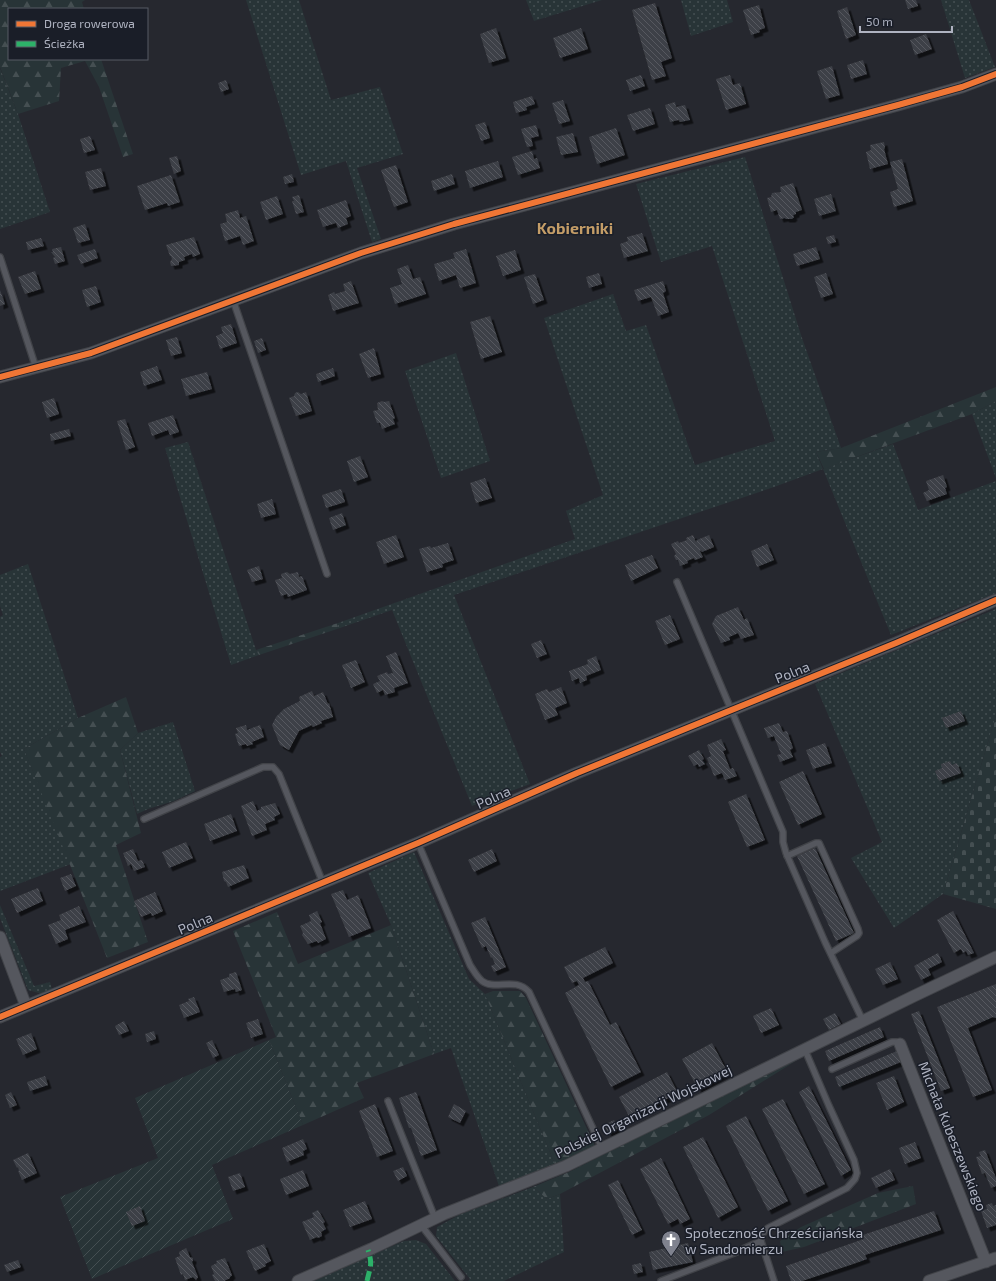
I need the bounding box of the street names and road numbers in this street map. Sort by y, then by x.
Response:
street label: Polna [772,657,812,687]
street label: Polna [473,782,513,812]
street label: Polna [175,908,215,938]
street label: Michała Kubeszewskiego [915,1059,991,1213]
street label: Polskiej Organizacji Wojskowej [552,1061,734,1161]

